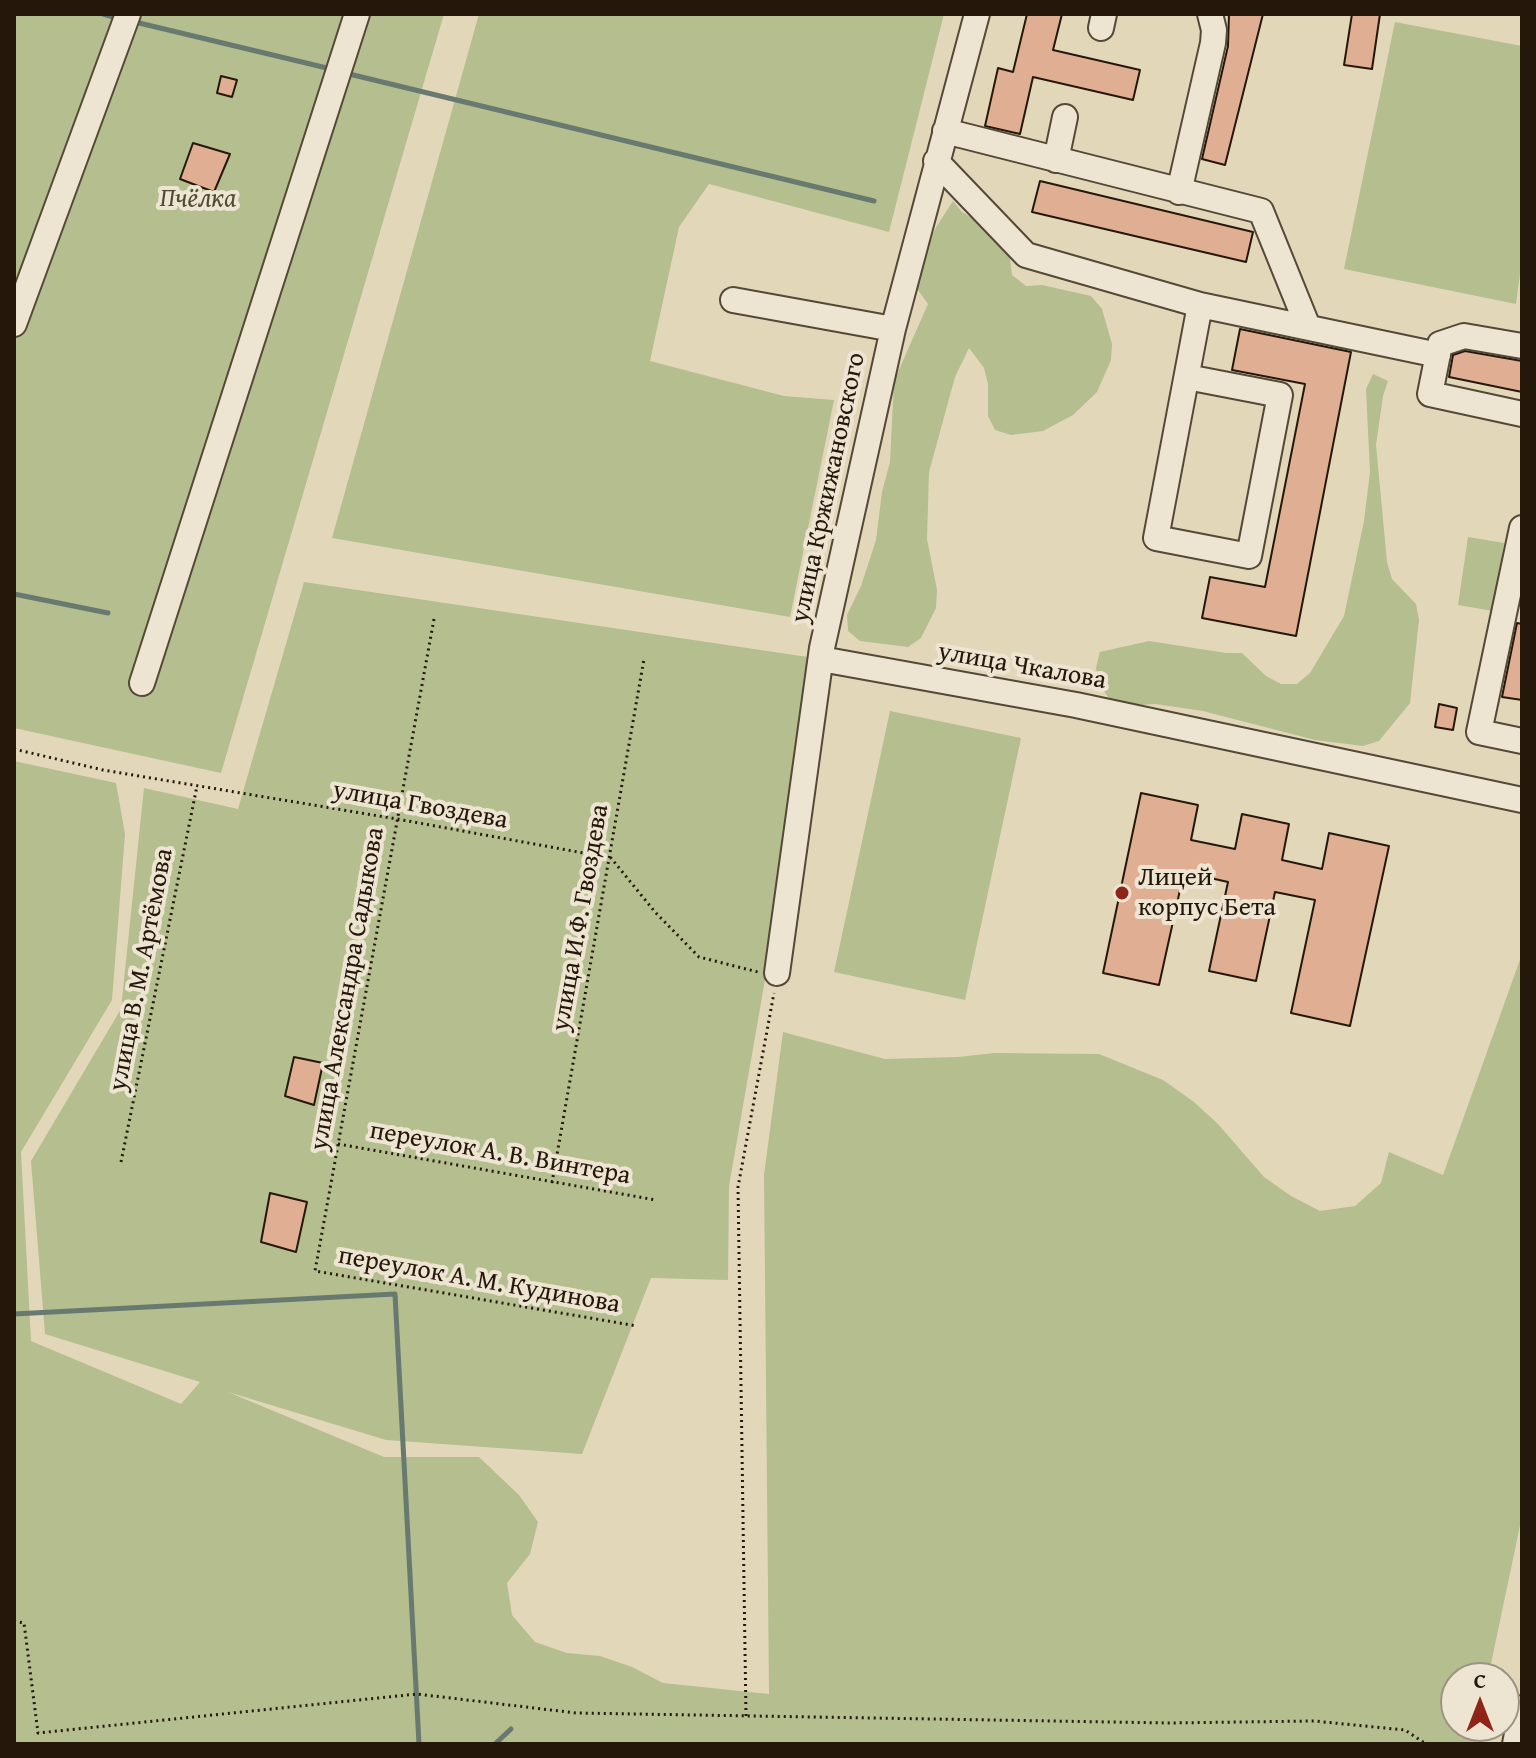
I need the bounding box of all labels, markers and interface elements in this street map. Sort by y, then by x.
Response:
park label: Пчёлка [160,183,236,215]
street label: улица Кржижановского [785,350,873,626]
street label: улица Чкалова [935,637,1109,697]
street label: улица Гвоздева [330,775,510,837]
street label: улица И.Ф. Гвоздева [546,802,616,1034]
street label: улица Александра Садыкова [304,825,392,1153]
street label: улица В. М. Артёмова [103,846,181,1094]
place label: Лицей корпус Бета [1138,862,1276,924]
marker: Лицей корпус Бета [1113,884,1131,902]
street label: переулок А. В. Винтера [367,1116,633,1192]
street label: переулок А. М. Кудинова [336,1241,622,1321]
north arrow [1440,1662,1520,1742]
text: С [1474,1664,1486,1696]

